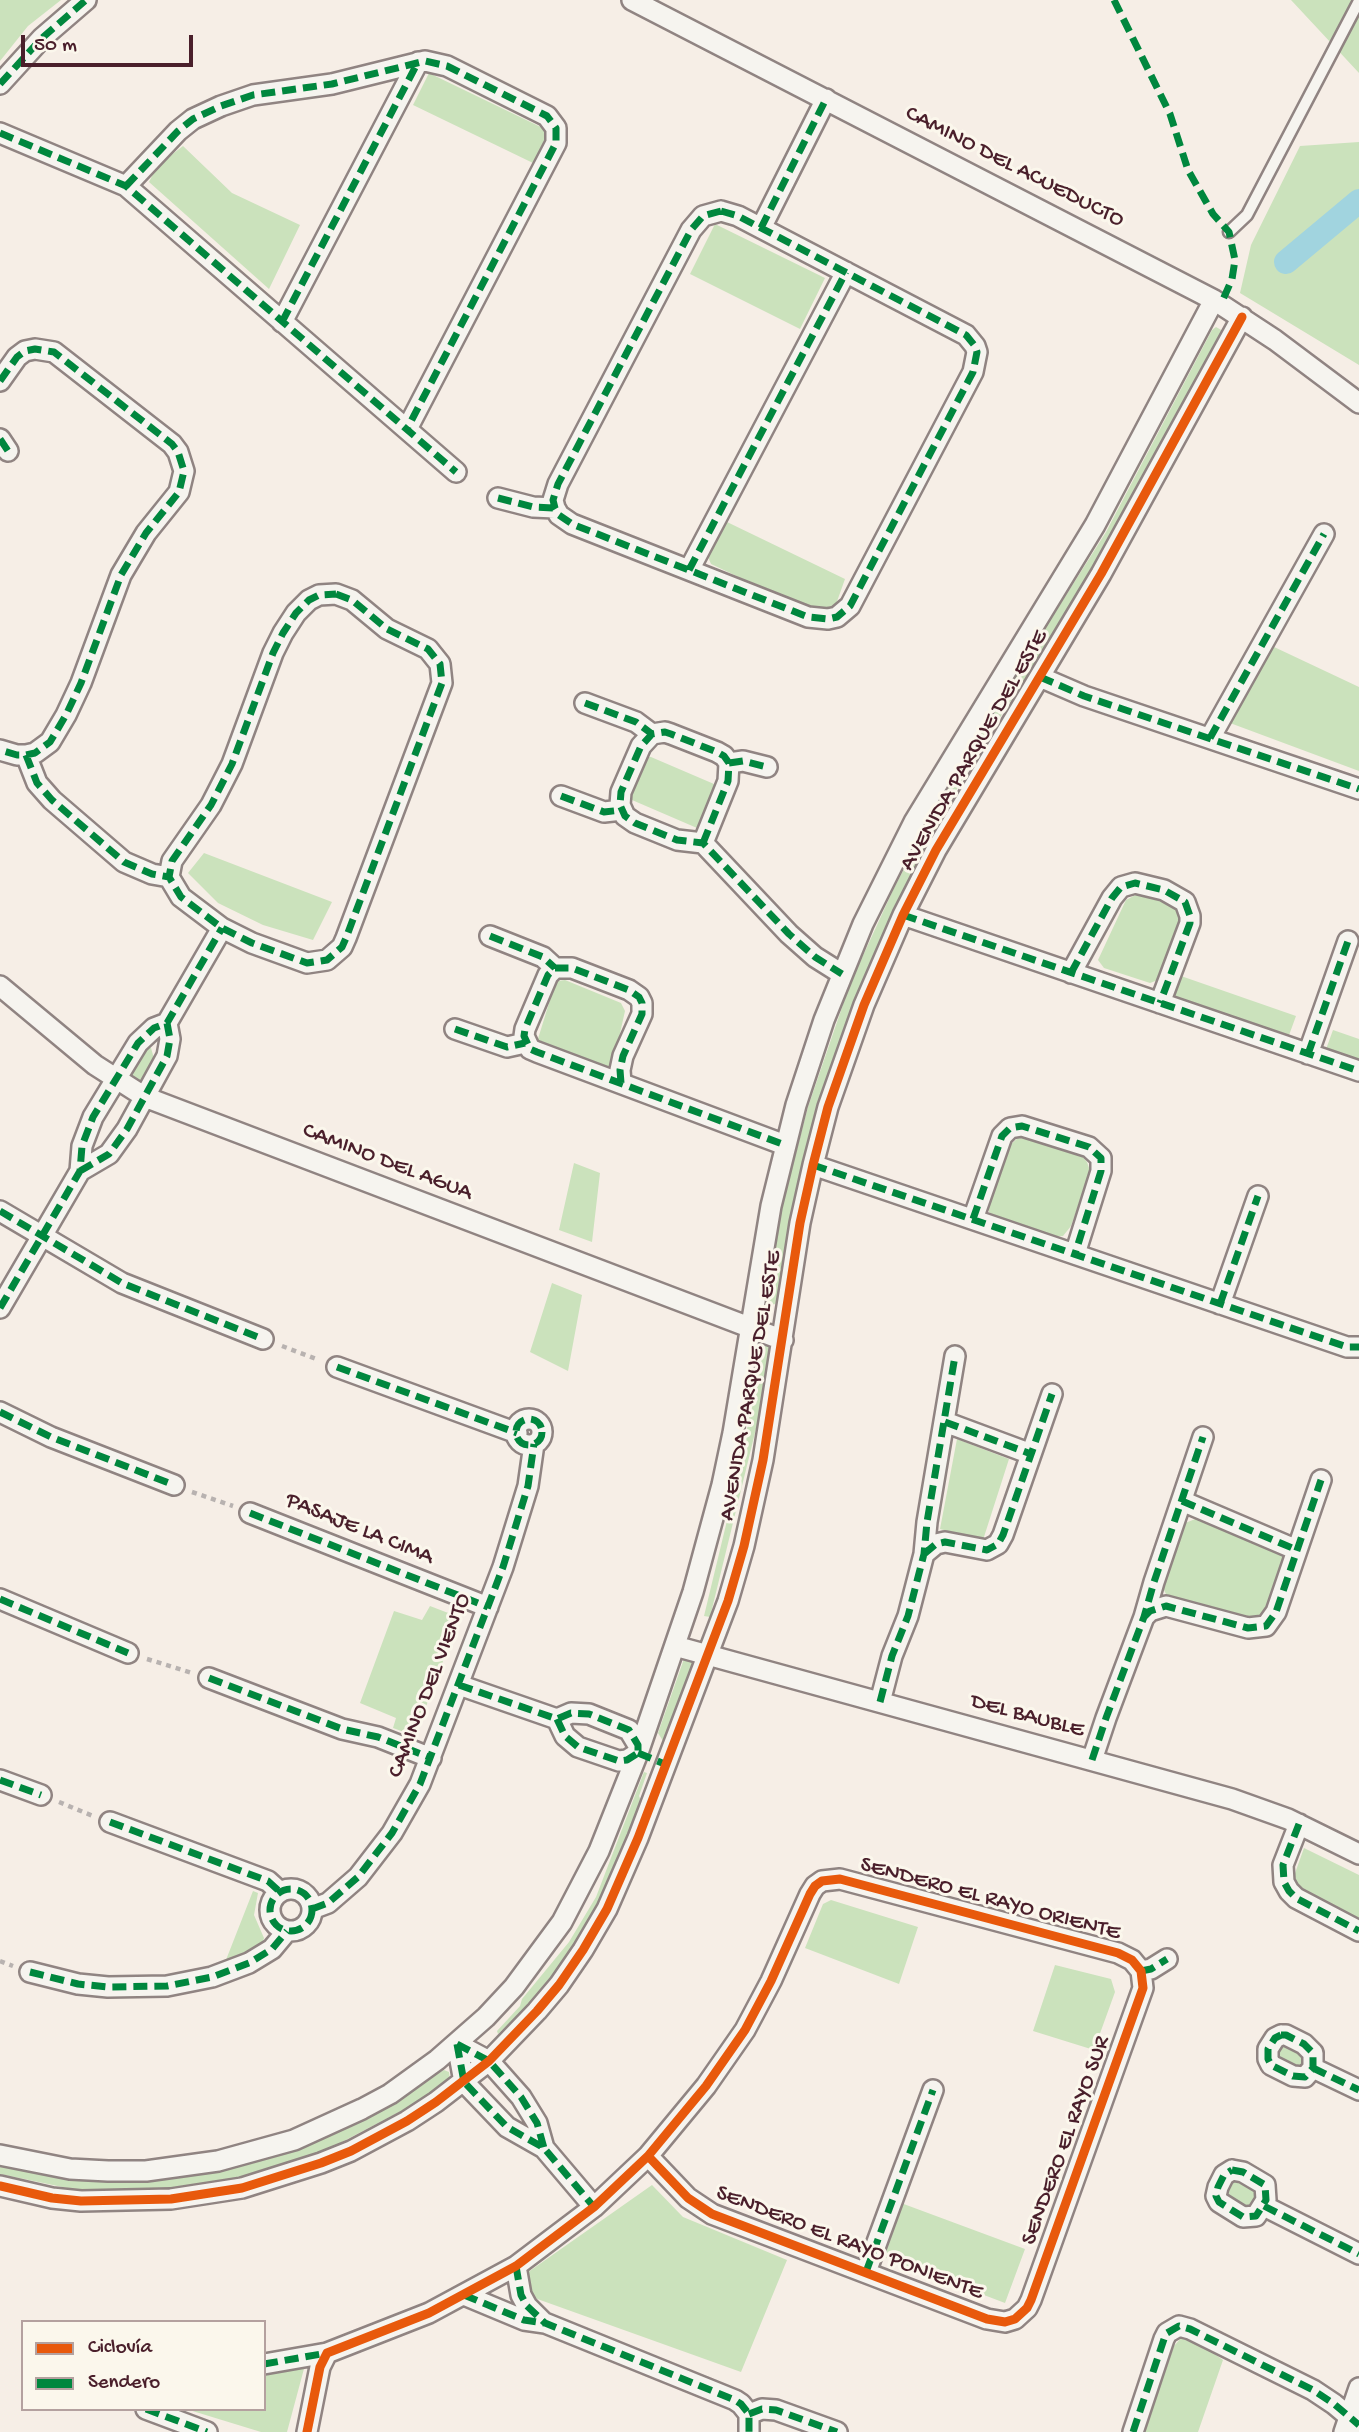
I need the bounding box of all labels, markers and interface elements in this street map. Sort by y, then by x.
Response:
scale bar [24,21,196,65]
text: 50 m [34,34,77,59]
street label: CAMINO DEL ACUEDUCTO [900,101,1128,235]
street label: AVENIDA PARQUE DEL ESTE [895,626,1055,876]
street label: CAMINO DEL AGUA [298,1118,476,1208]
street label: AVENIDA PARQUE DEL ESTE [715,1249,789,1523]
street label: PASAJE LA CIMA [281,1488,437,1572]
street label: CAMINO DEL VIENTO [383,1590,479,1782]
street label: DEL BAUBLE [967,1689,1087,1745]
street label: SENDERO EL RAYO ORIENTE [857,1852,1123,1948]
street label: SENDERO EL RAYO SUR [1016,2033,1118,2249]
street label: SENDERO EL RAYO PONIENTE [711,2180,987,2308]
legend [21,2320,266,2411]
text: Ciclovía [88,2336,152,2361]
text: Sendero [88,2371,160,2396]

